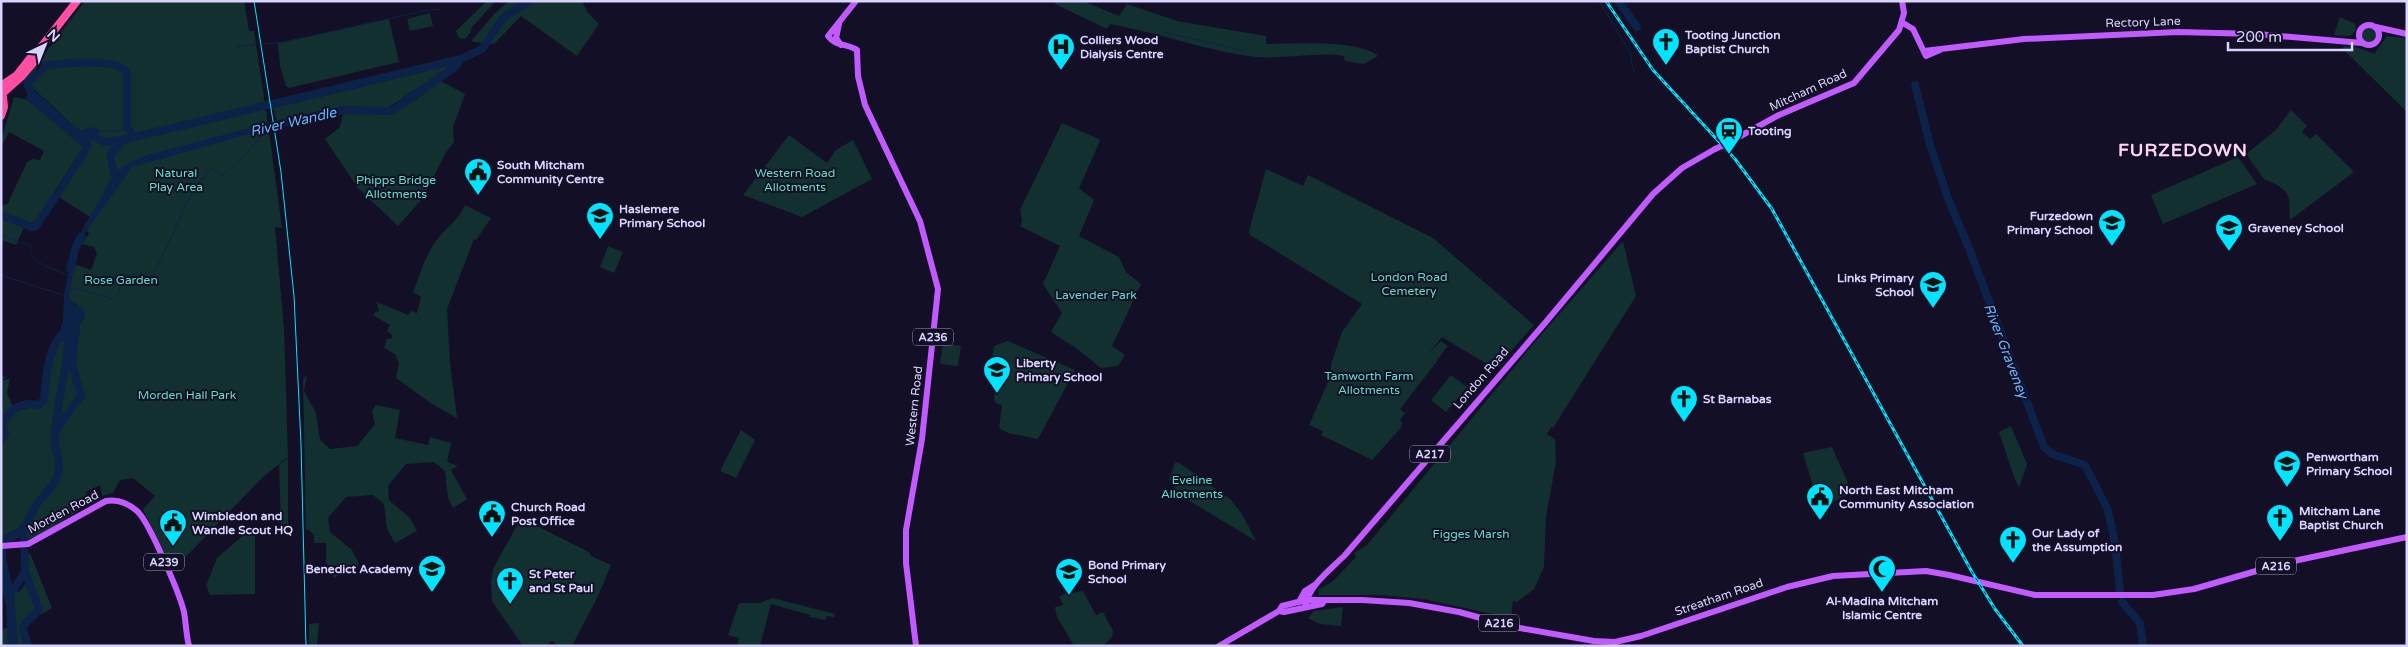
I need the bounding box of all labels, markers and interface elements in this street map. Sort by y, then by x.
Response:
street label: Rectory Lane [2105,14,2181,30]
north arrow [20,20,70,70]
scale bar [2228,20,2352,52]
text: N [44,26,63,46]
church icon: Tooting Junction Baptist Church [1651,27,1681,66]
place label: Tooting Junction Baptist Church [1684,28,1780,57]
text: 200 m [2236,28,2282,46]
hospital icon: Colliers Wood Dialysis Centre [1046,32,1076,71]
place label: Colliers Wood Dialysis Centre [1080,33,1164,62]
street label: Mitcham Road [1767,66,1849,114]
water label: River Wandle [248,104,339,140]
station icon: Tooting [1714,116,1744,155]
place label: Tooting [1747,124,1792,139]
district label: FURZEDOWN [2118,139,2248,161]
public building icon: South Mitcham Community Centre [463,157,493,196]
place label: South Mitcham Community Centre [497,158,604,187]
park label: Natural Play Area [149,166,203,194]
park label: Western Road Allotments [755,166,835,194]
park label: Phipps Bridge Allotments [356,173,436,201]
school or university icon: Haslemere Primary School [585,201,615,240]
place label: Haslemere Primary School [619,202,705,231]
school or university icon: Furzedown Primary School [2097,208,2127,247]
place label: Furzedown Primary School [2007,209,2093,238]
school or university icon: Graveney School [2214,213,2244,252]
place label: Graveney School [2248,221,2344,236]
park label: London Road Cemetery [1371,270,1447,298]
school or university icon: Links Primary School [1918,270,1948,309]
place label: Links Primary School [1837,271,1915,299]
park label: Rose Garden [84,273,158,287]
park label: Lavender Park [1055,288,1137,302]
water label: River Graveney [1980,301,2032,402]
road number: A236 [913,328,953,346]
street label: London Road [1450,344,1512,412]
school or university icon: Liberty Primary School [982,355,1012,394]
place label: Liberty Primary School [1016,356,1102,385]
street label: Western Road [903,365,925,447]
park label: Tamworth Farm Allotments [1324,369,1414,397]
church icon: St Barnabas [1669,384,1699,423]
park label: Morden Hall Park [138,388,237,402]
place label: St Barnabas [1703,392,1772,406]
road number: A217 [1410,446,1450,462]
school or university icon: Penwortham Primary School [2272,449,2302,488]
place label: Penwortham Primary School [2306,450,2392,479]
park label: Eveline Allotments [1161,473,1223,501]
public building icon: North East Mitcham Community Association [1805,482,1835,521]
place label: North East Mitcham Community Association [1839,483,1974,512]
street label: Morden Road [25,487,101,537]
public building icon: Church Road Post Office [477,499,507,538]
place label: Church Road Post Office [511,500,585,528]
church icon: Mitcham Lane Baptist Church [2265,503,2295,542]
place label: Mitcham Lane Baptist Church [2299,504,2384,533]
public building icon: Wimbledon and Wandle Scout HQ [158,508,188,547]
place label: Wimbledon and Wandle Scout HQ [192,509,293,537]
church icon: Our Lady of the Assumption [1998,525,2028,564]
place label: Our Lady of the Assumption [2031,526,2122,555]
park label: Figges Marsh [1433,527,1509,541]
road number: A239 [144,554,184,570]
school or university icon: Benedict Academy [417,554,447,593]
mosque icon: Al-Madina Mitcham Islamic Centre [1867,554,1897,593]
school or university icon: Bond Primary School [1054,557,1084,596]
place label: Bond Primary School [1088,558,1166,586]
road number: A216 [2256,558,2296,574]
place label: Benedict Academy [306,562,414,577]
church icon: St Peter and St Paul [495,566,525,605]
place label: St Peter and St Paul [529,567,593,595]
street label: Streatham Road [1673,575,1765,619]
place label: Al-Madina Mitcham Islamic Centre [1826,594,1938,622]
road number: A216 [1479,614,1519,632]

